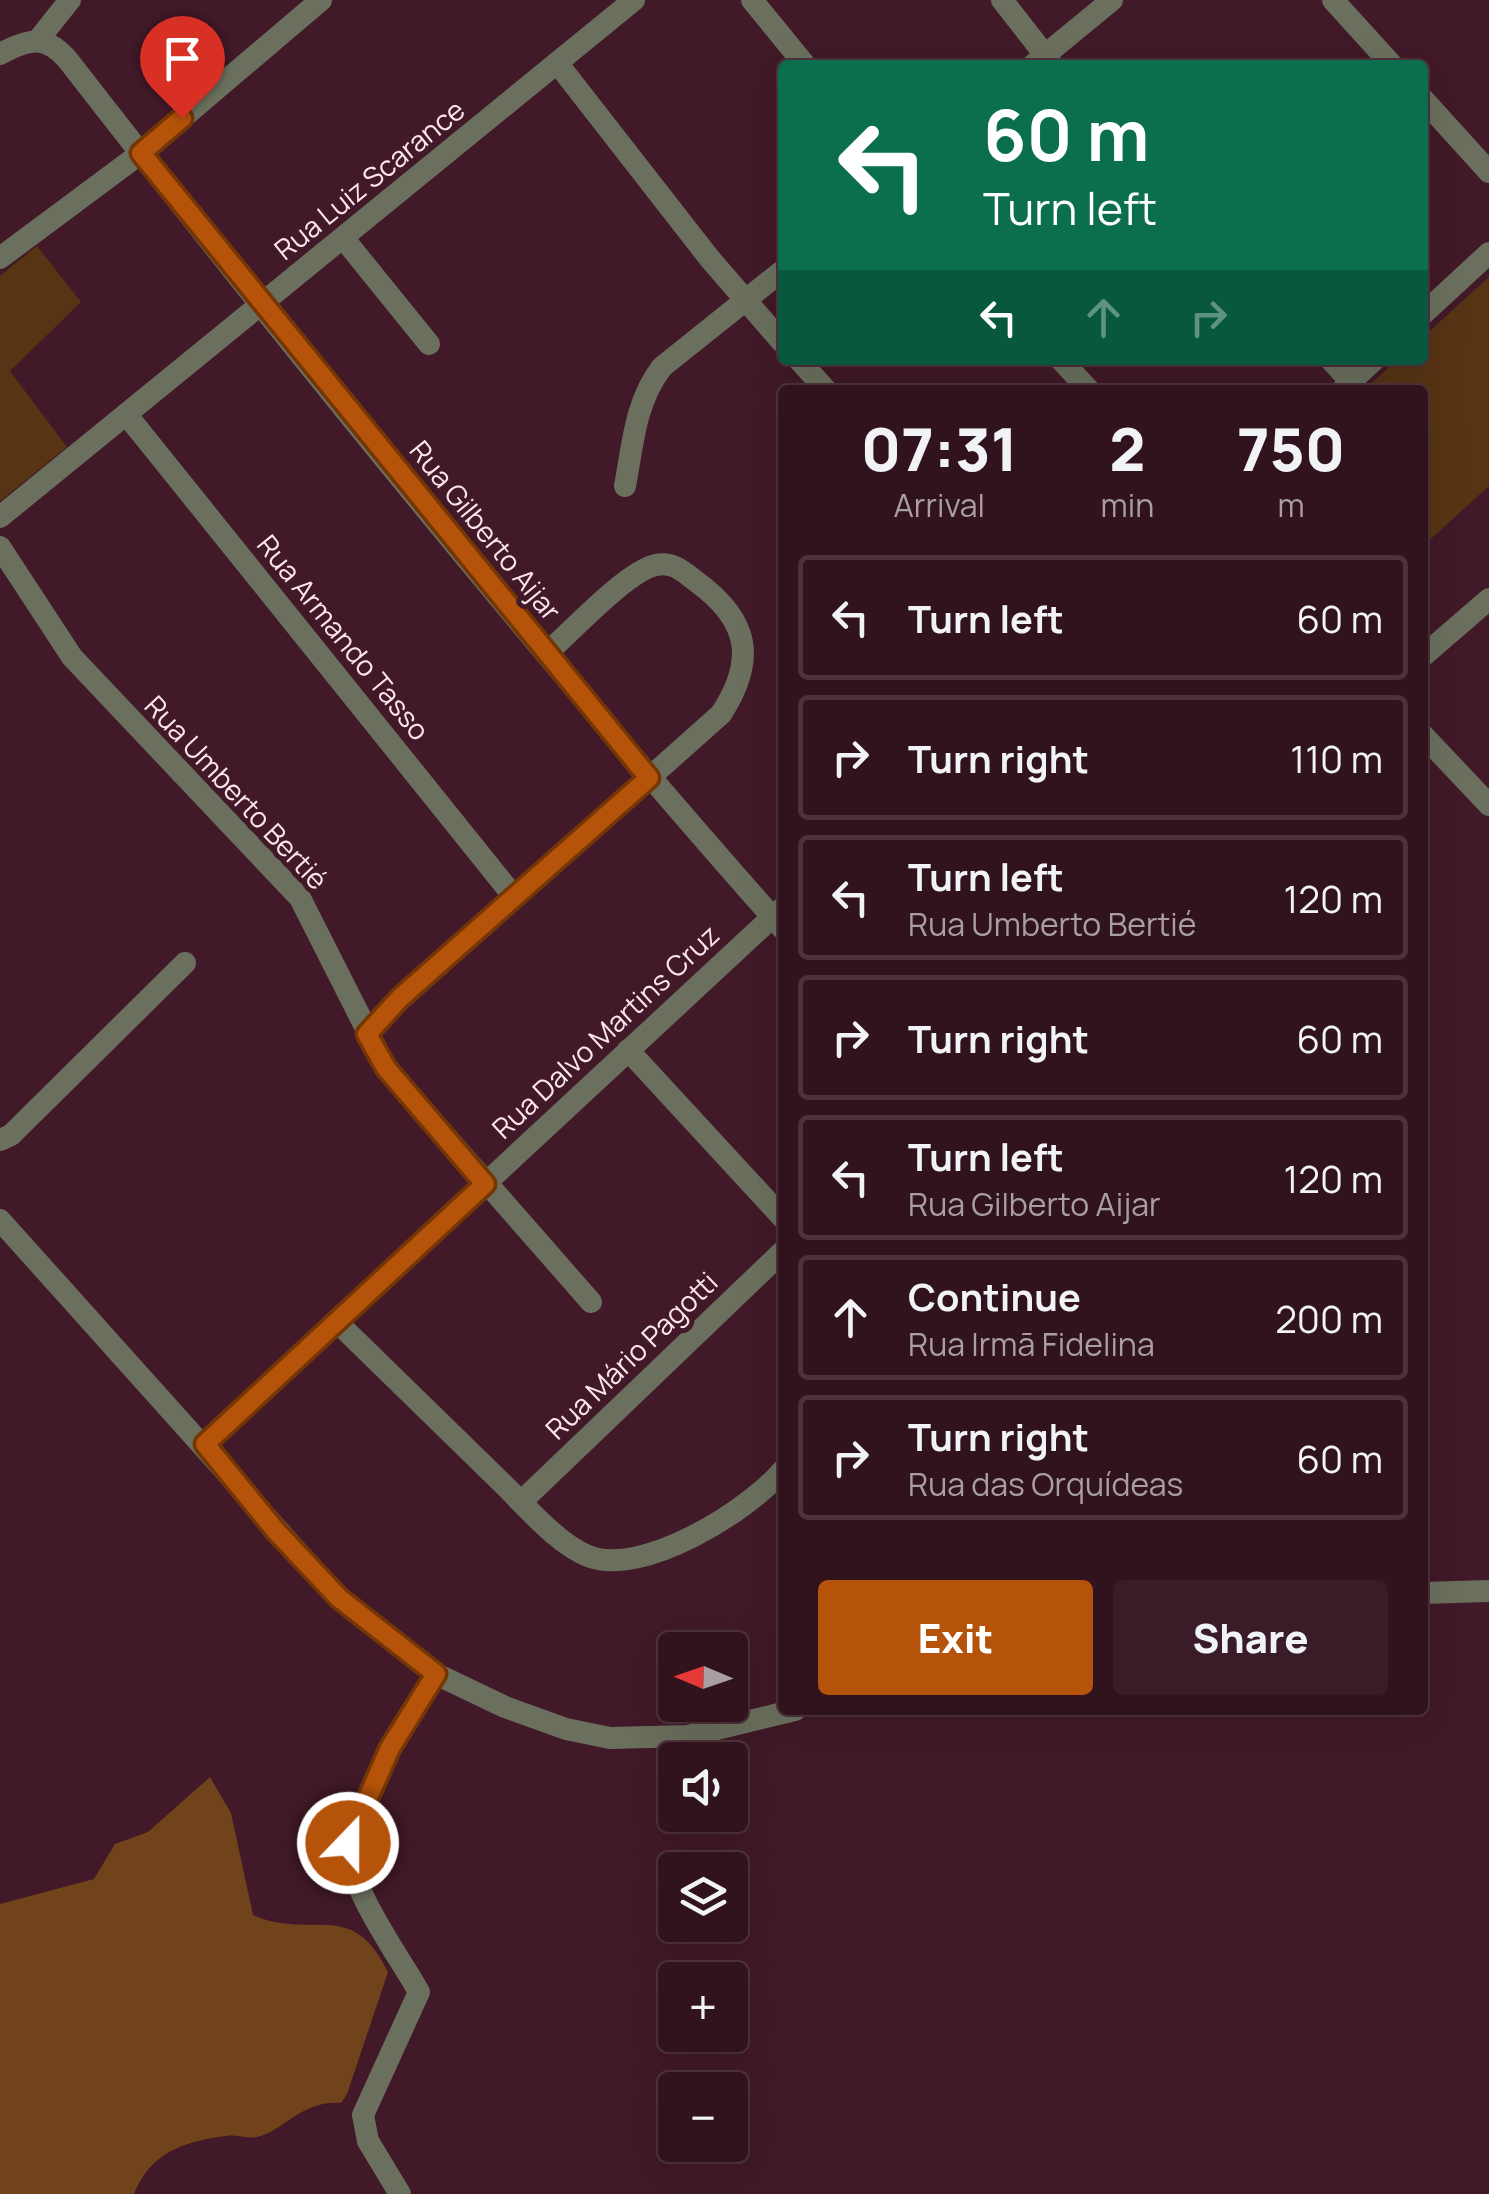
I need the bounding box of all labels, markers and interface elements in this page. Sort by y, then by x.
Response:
pin [140,16,225,119]
icon: arrive [155,31,210,86]
text: 60 m [983,86,1150,182]
street label: Rua Luiz Scarance [266,90,472,268]
icon: left [818,100,948,230]
text: Turn left [983,177,1157,239]
icon: left [971,290,1026,345]
icon: ahead [1076,290,1131,345]
icon: right [1181,290,1236,345]
text: 07:31 [861,407,1018,489]
text: 2 [1109,407,1146,489]
text: 750 [1237,407,1345,489]
street label: Rua Gilberto Aijar [402,432,570,628]
text: Arrival [894,483,985,527]
text: min [1101,483,1154,527]
text: m [1278,483,1305,527]
street label: Rua Armando Tasso [249,526,439,748]
icon: left [823,590,878,645]
text: Turn left [908,592,1064,644]
text: 60 m [1296,592,1383,644]
street label: Rua Umberto Bertié [137,687,337,897]
icon: right [823,730,878,785]
text: Turn right [908,732,1089,784]
text: 110 m [1290,732,1383,784]
text: Turn left [908,850,1064,902]
icon: left [823,870,878,925]
text: 120 m [1284,872,1383,924]
text: Rua Umberto Bertié [908,902,1197,946]
street label: Rua Dalvo Martins Cruz [483,916,727,1146]
icon: right [823,1010,878,1065]
text: Turn right [908,1012,1089,1064]
text: 60 m [1296,1012,1383,1064]
text: Turn left [908,1130,1064,1182]
icon: left [823,1150,878,1205]
text: 120 m [1284,1152,1383,1204]
text: Rua Gilberto Aijar [908,1182,1161,1226]
street label: Rua Mário Pagotti [537,1263,725,1447]
text: Continue [908,1270,1081,1322]
icon: ahead [823,1290,878,1345]
text: 200 m [1275,1292,1383,1344]
text: Rua Irmã Fidelina [908,1322,1155,1366]
text: Turn right [908,1410,1089,1462]
icon: right [823,1430,878,1485]
text: 60 m [1296,1432,1383,1484]
text: Rua das Orquídeas [908,1462,1183,1506]
button: Exit [818,1580,1093,1695]
button: Share [1113,1580,1388,1695]
north arrow [658,1632,748,1722]
map controls [658,1632,748,2162]
button: sound [658,1742,748,1832]
position arrow [296,1791,400,1895]
button: layers [658,1852,748,1942]
button: + [658,1962,748,2052]
button: − [658,2072,748,2162]

